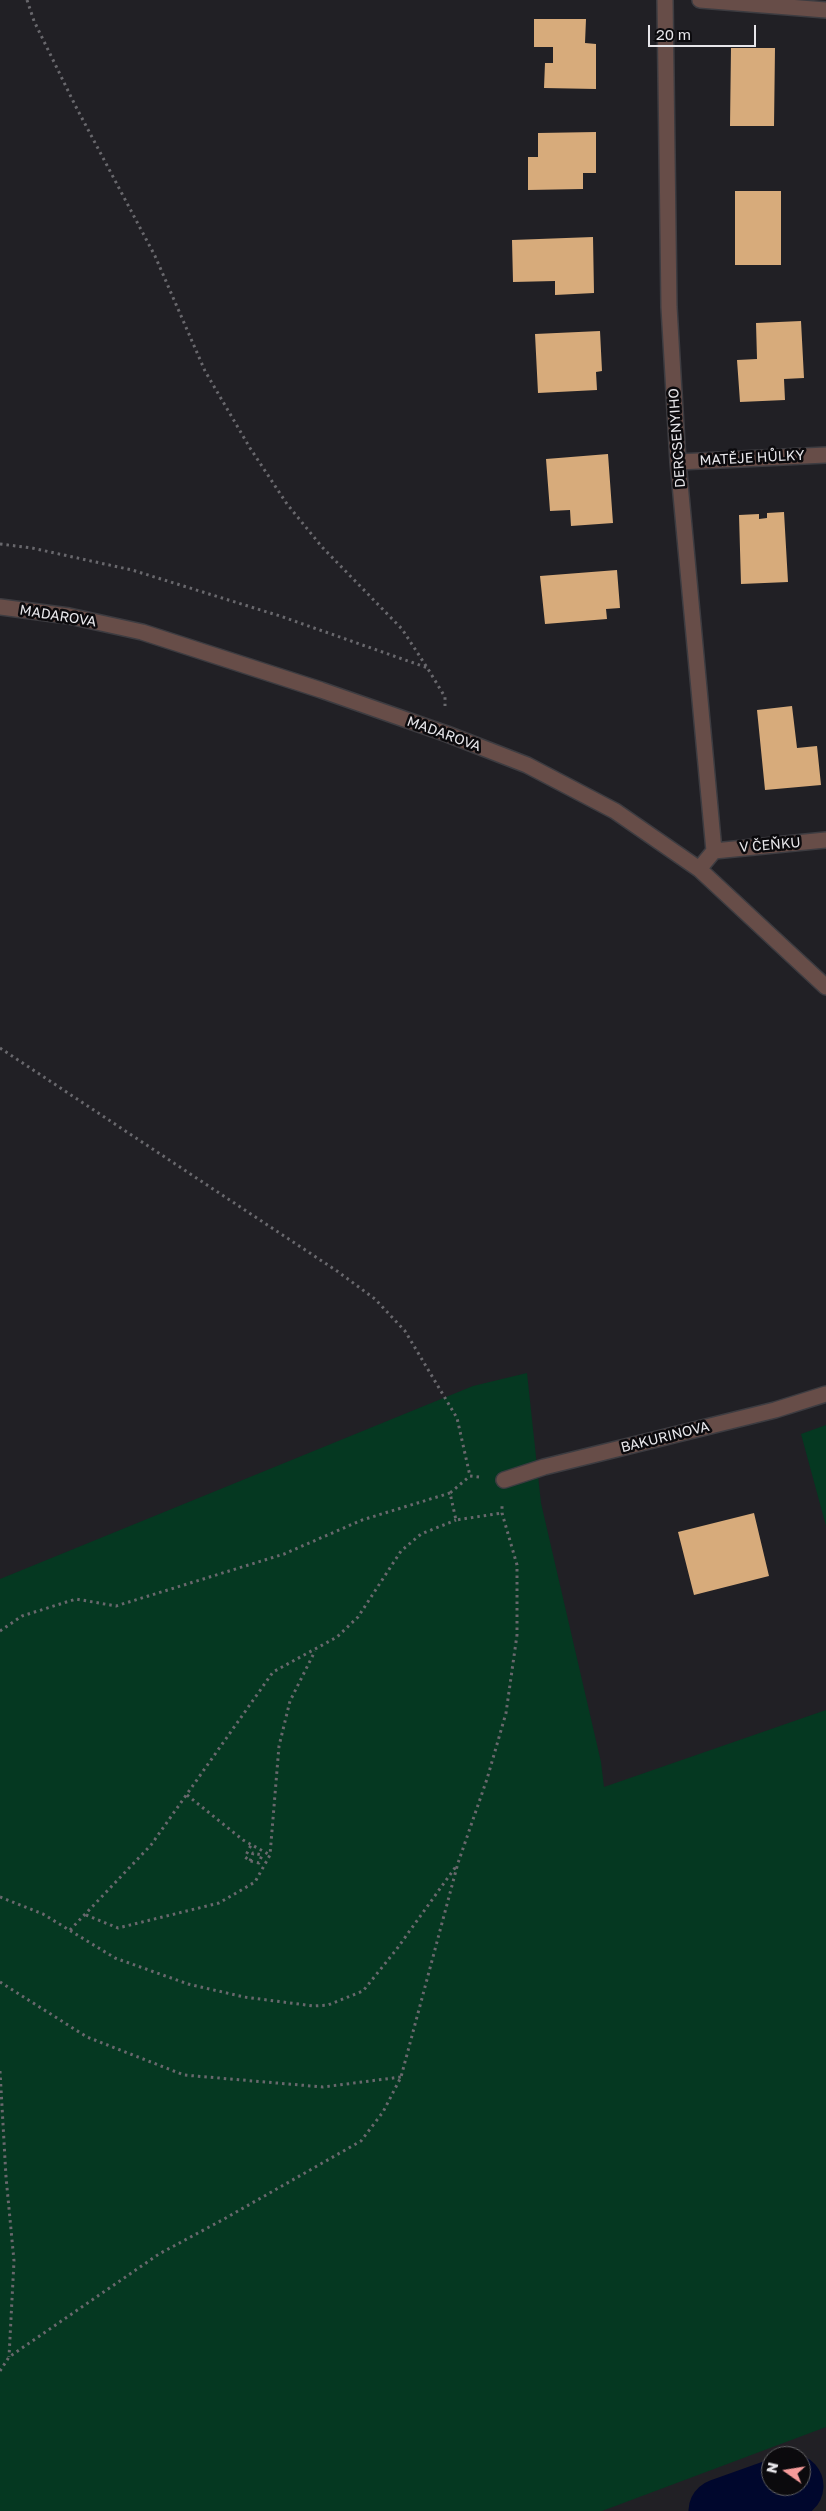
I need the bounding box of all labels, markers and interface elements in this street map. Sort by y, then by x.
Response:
scale bar [651,15,758,47]
text: 20 m [656,25,691,43]
street label: DERCSENYIHO [665,388,689,488]
street label: MATĚJE HŮLKY [699,447,805,469]
street label: MADAROVA [18,602,98,630]
street label: MADAROVA [405,713,483,755]
street label: V ČEŇKU [739,834,801,856]
street label: BAKURINOVA [619,1418,711,1456]
north arrow [761,2446,811,2496]
text: N [762,2461,781,2475]

